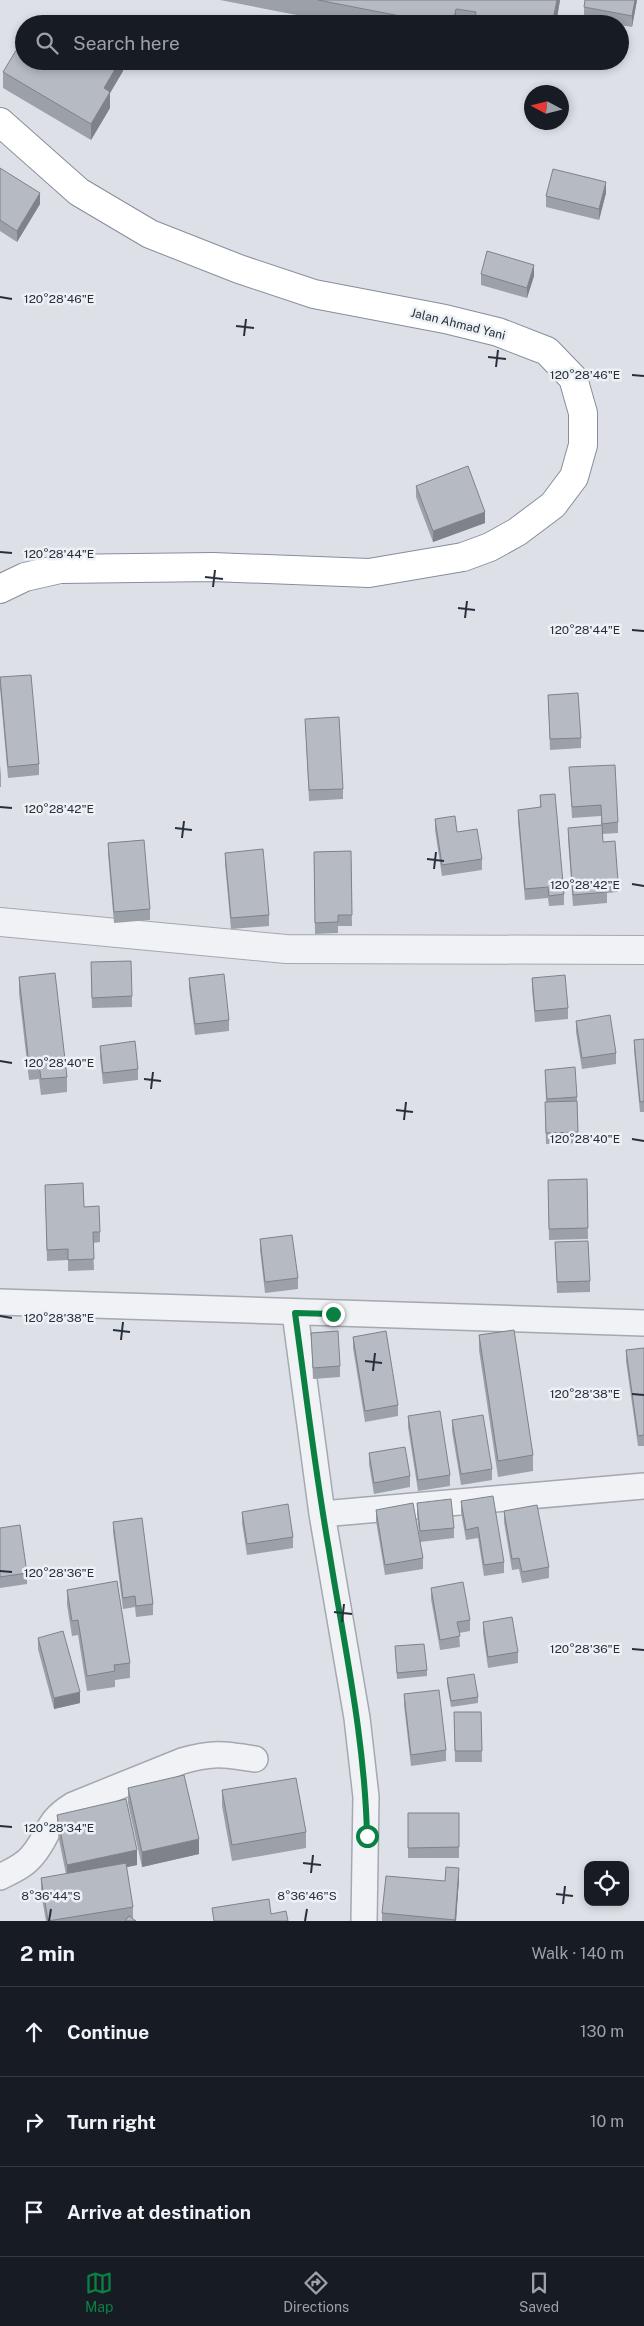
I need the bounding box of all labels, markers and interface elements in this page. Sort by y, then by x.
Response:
search box [15,15,629,70]
icon: search [33,29,61,57]
text: Search here [73,32,180,54]
north arrow [524,85,569,130]
text: 120°28'46"E [24,292,94,306]
street label: Jalan Ahmad Yani [409,305,507,343]
text: 120°28'46"E [550,368,620,382]
text: 120°28'44"E [24,547,94,561]
text: 120°28'44"E [550,623,620,637]
text: 120°28'42"E [24,802,94,816]
text: 120°28'42"E [550,878,620,892]
text: 120°28'40"E [24,1056,94,1070]
text: 120°28'40"E [550,1132,620,1146]
route end [322,1303,345,1326]
text: 120°28'38"E [24,1311,94,1325]
text: 120°28'38"E [550,1387,620,1401]
text: 120°28'36"E [24,1566,94,1580]
text: 120°28'36"E [550,1642,620,1656]
text: 120°28'34"E [24,1821,94,1835]
route start [356,1825,379,1848]
map controls [584,1861,629,1906]
button: locate [584,1861,629,1906]
text: 8°36'44"S [21,1889,81,1903]
text: 8°36'46"S [277,1889,337,1903]
text: 2 min [20,1941,75,1966]
text: Walk · 140 m [531,1944,624,1963]
icon: ahead [20,2018,48,2046]
text: Continue [67,2021,149,2043]
text: 130 m [580,2022,624,2041]
icon: right [20,2108,48,2136]
text: Turn right [67,2111,156,2133]
text: 10 m [590,2112,624,2131]
icon: arrive [20,2198,48,2226]
text: Arrive at destination [67,2201,251,2223]
tab: Map [85,2269,113,2315]
tab: Directions [283,2269,349,2315]
tab: Saved [519,2269,559,2315]

